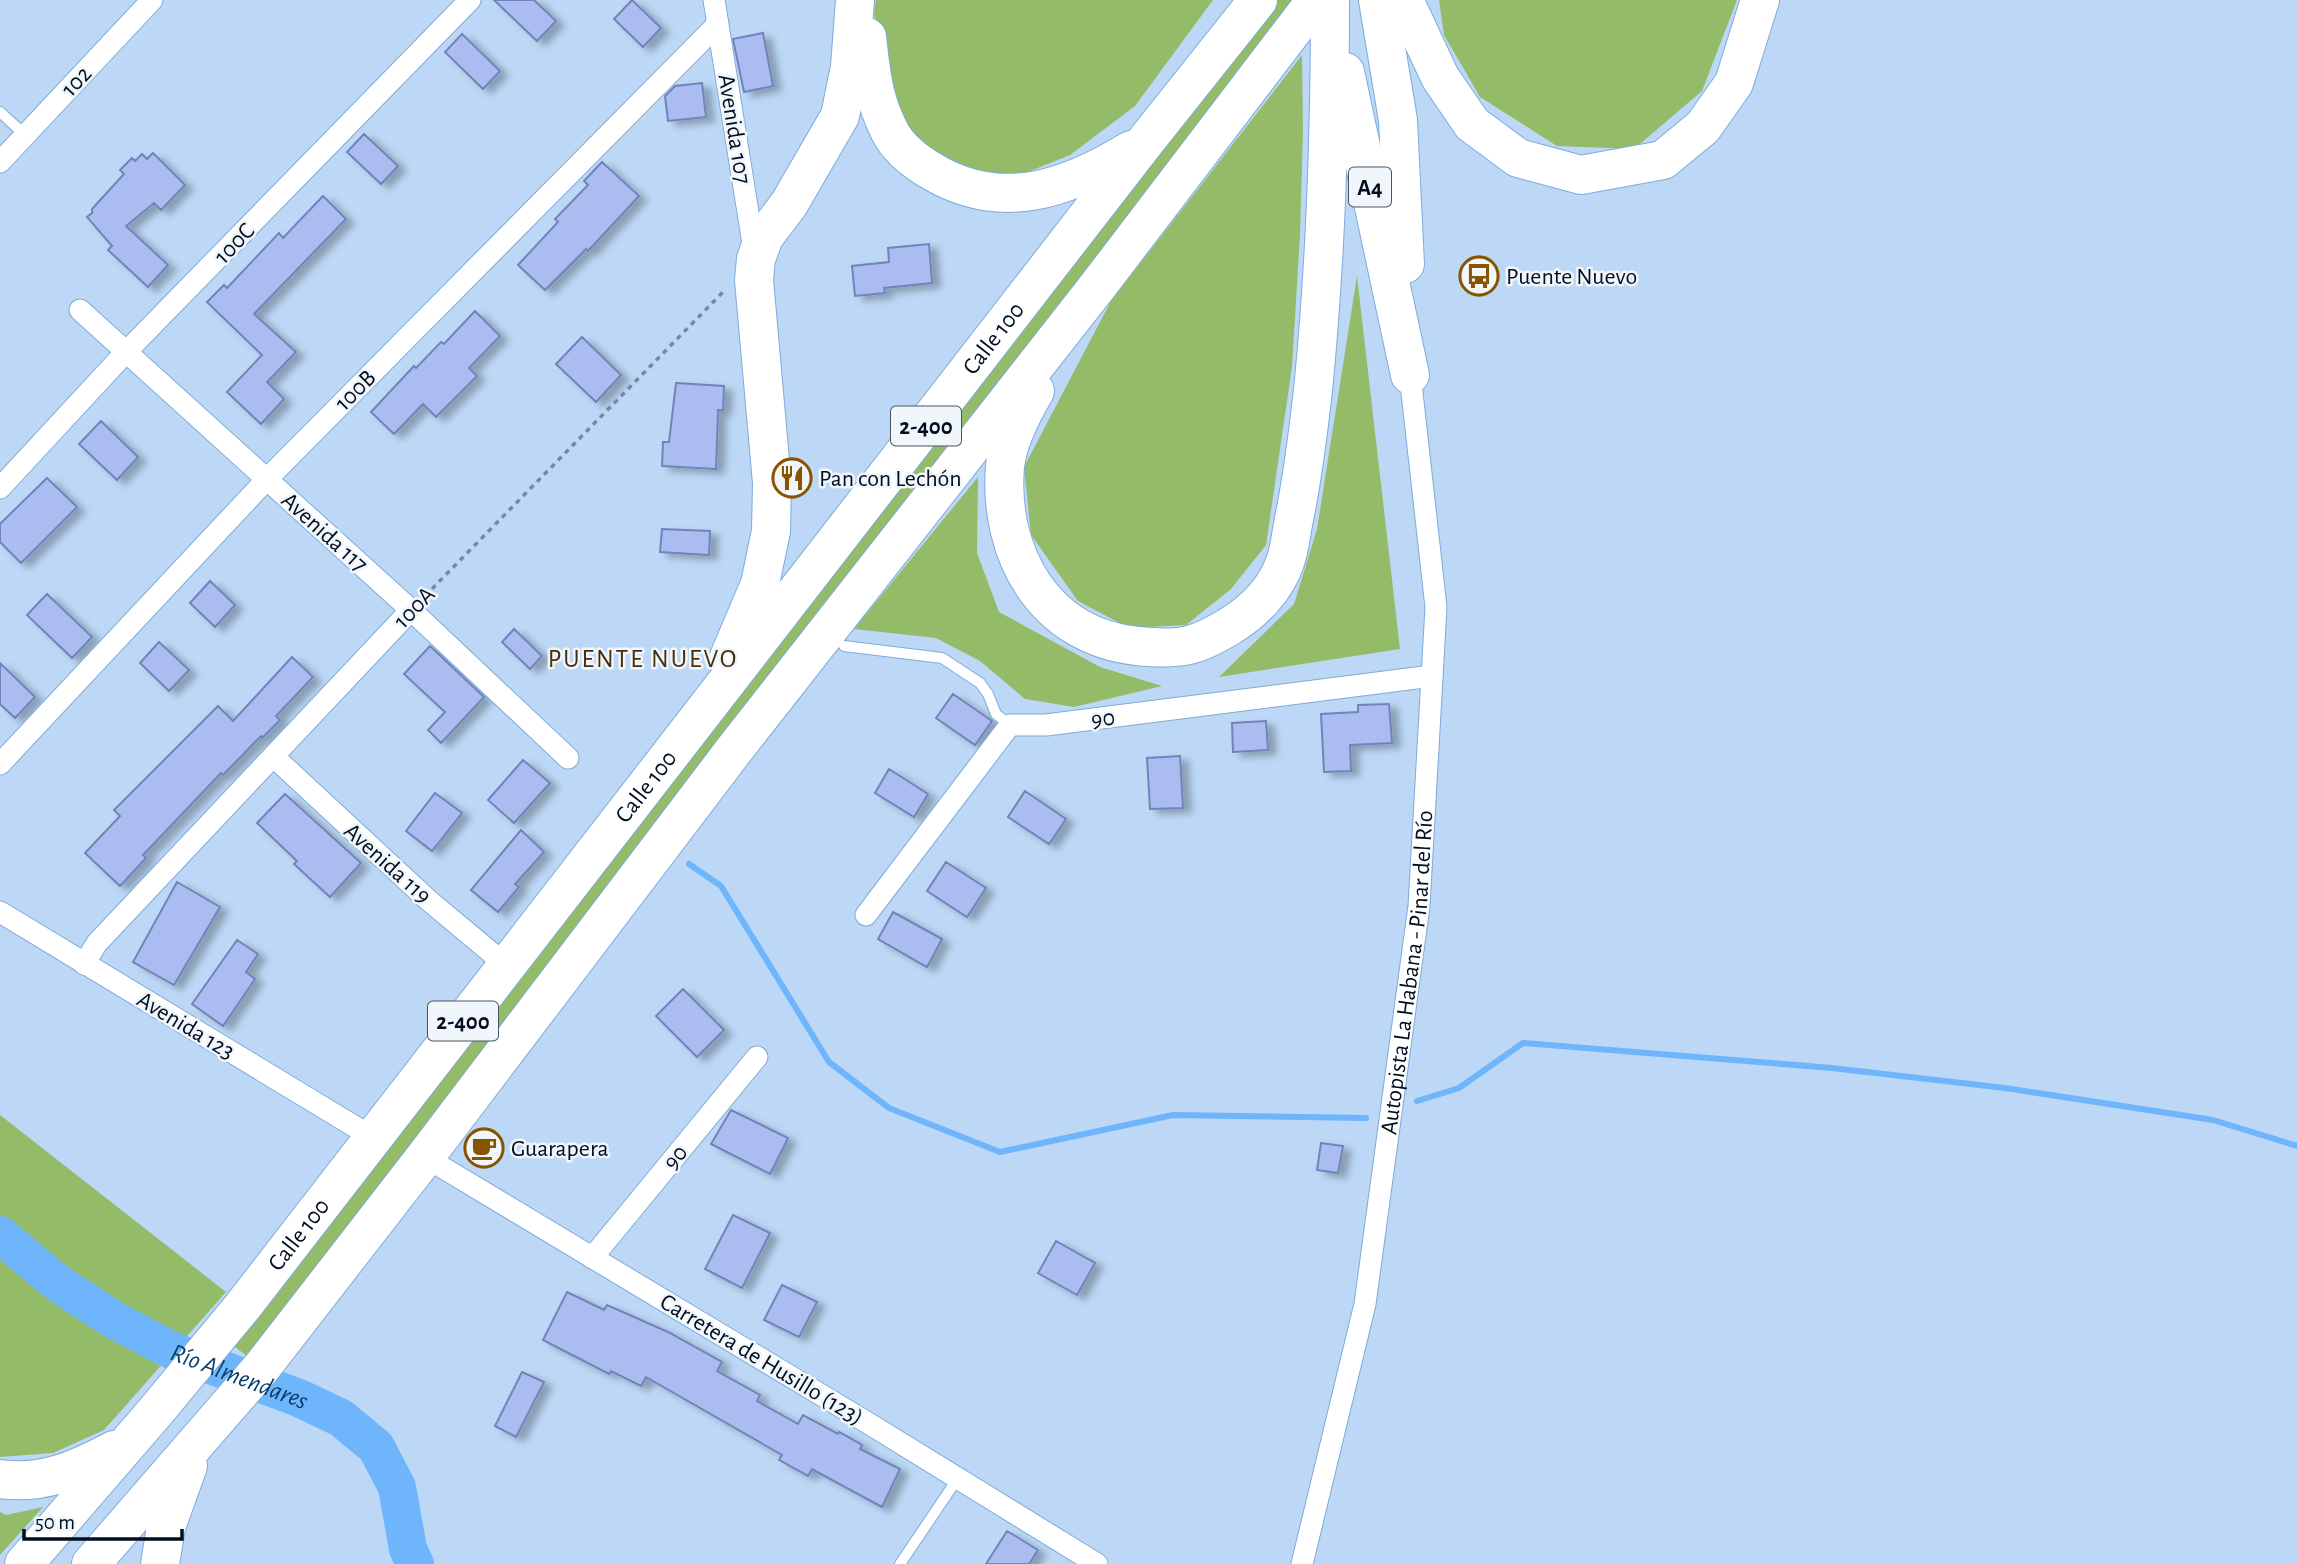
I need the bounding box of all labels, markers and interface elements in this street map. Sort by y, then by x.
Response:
street label: 102 [57,62,96,102]
street label: Avenida 107 [713,73,755,186]
road number: A4 [1349,168,1391,206]
street label: 100C [210,219,259,269]
bus stop icon: Puente Nuevo [1458,255,1500,297]
place label: Puente Nuevo [1506,265,1637,289]
street label: Calle 100 [959,298,1029,379]
street label: 100B [331,366,381,416]
road number: 2-400 [891,406,961,446]
restaurant icon: Pan con Lechón [771,457,813,499]
place label: Pan con Lechón [819,467,962,491]
street label: Avenida 117 [277,488,372,577]
street label: 100A [390,582,440,633]
district label: PUENTE NUEVO [548,646,738,672]
street label: 90 [1090,706,1116,732]
street label: Calle 100 [611,746,682,827]
street label: Autopista La Habana - Pinar del Río [1377,810,1437,1136]
street label: Avenida 119 [339,819,435,909]
street label: Avenida 123 [133,987,238,1064]
road number: 2-400 [428,1002,498,1040]
cafe icon: Guarapera [463,1127,505,1169]
place label: Guarapera [511,1137,609,1161]
street label: 90 [659,1141,693,1174]
street label: Calle 100 [264,1194,335,1276]
street label: Carretera de Husillo (123) [656,1290,867,1430]
water label: Río Almendares [167,1339,312,1414]
scale bar [24,1498,182,1542]
text: 50 m [35,1512,75,1533]

